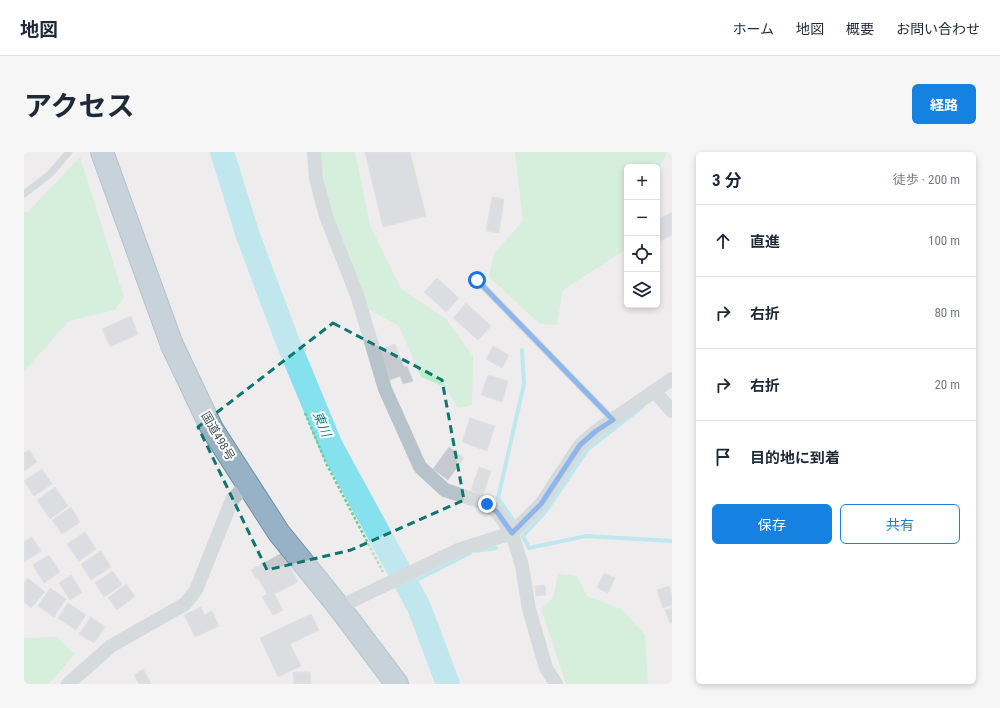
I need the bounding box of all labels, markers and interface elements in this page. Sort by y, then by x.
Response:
text: 地図 [20,18,58,41]
text: ホーム [732,21,774,37]
text: 地図 [796,21,824,37]
text: 概要 [846,21,874,37]
text: お問い合わせ [896,21,980,37]
button: 経路 [912,84,976,124]
text: アクセス [24,90,135,123]
map controls [624,164,660,308]
button: + [624,164,660,200]
text: 3 分 [712,170,742,190]
text: 徒歩 · 200 m [893,172,960,187]
button: − [624,200,660,236]
icon: ahead [712,230,734,252]
text: 直進 [750,233,780,251]
text: 100 m [928,233,960,248]
button: locate [624,236,660,272]
route start [468,271,486,289]
button: layers [624,272,660,308]
icon: right [712,302,734,324]
text: 右折 [750,305,780,323]
text: 80 m [934,305,960,320]
icon: right [712,374,734,396]
text: 右折 [750,377,780,395]
text: 20 m [934,377,960,392]
street label: 国道498号 [198,409,238,463]
water label: 東川 [310,409,335,441]
icon: arrive [712,446,734,468]
text: 目的地に到着 [750,449,840,467]
route end [478,495,496,513]
button: 保存 [712,504,832,544]
button: 共有 [840,504,960,544]

